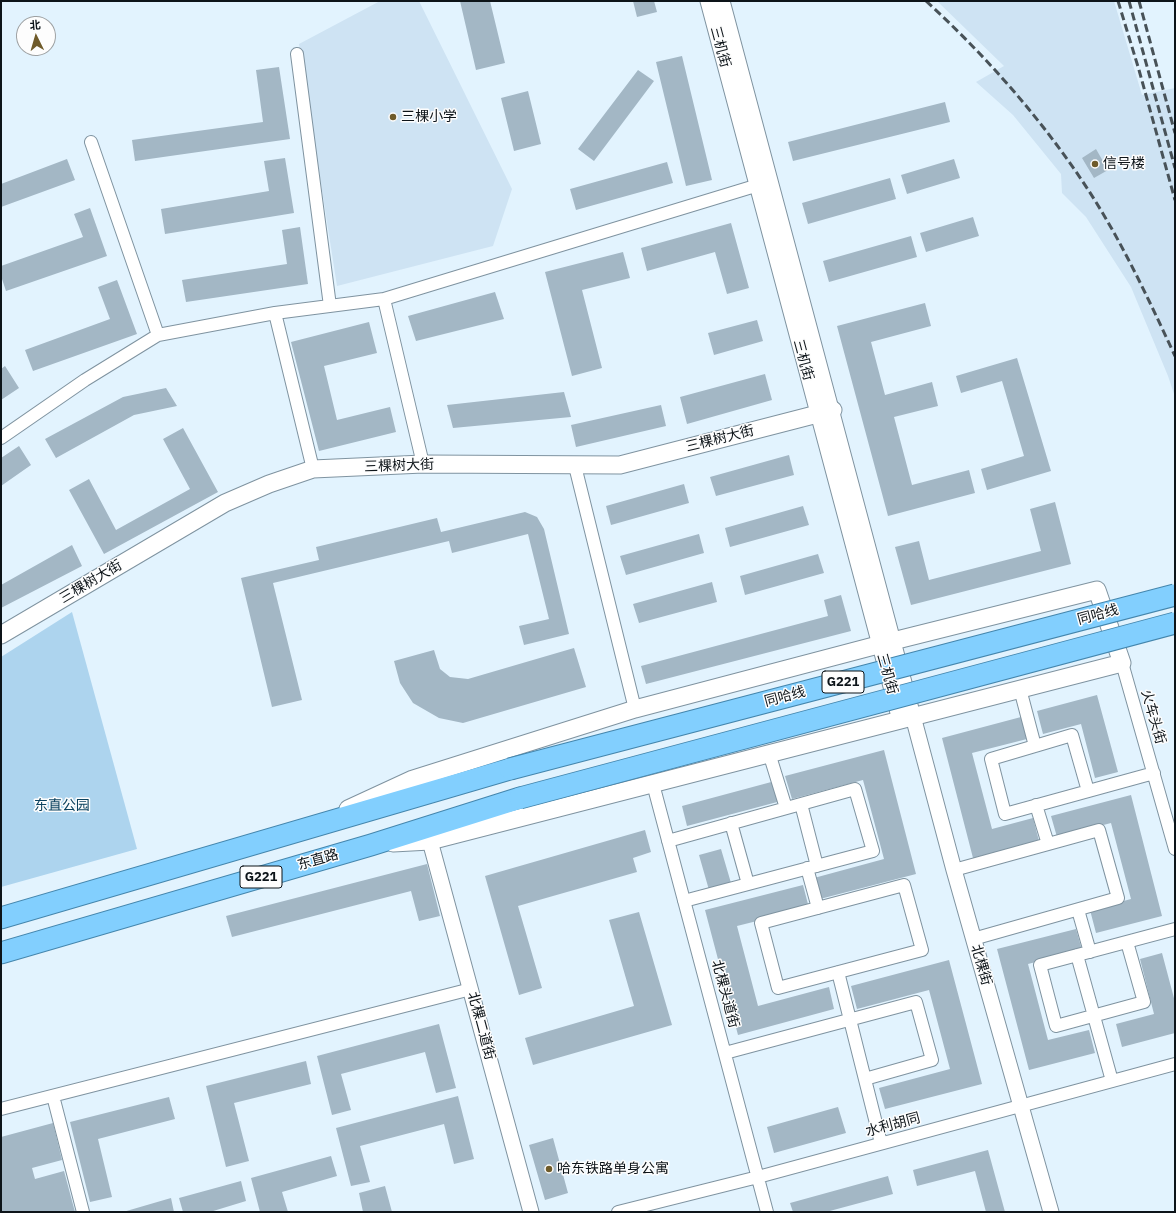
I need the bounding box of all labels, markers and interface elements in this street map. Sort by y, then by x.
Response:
north arrow [16,16,56,56]
text: 北 [29,18,41,32]
street label: 三机街 [706,25,734,69]
place label: 三棵小学 [401,109,457,125]
marker: 三棵小学 [388,112,398,122]
place label: 信号楼 [1103,156,1145,172]
marker: 信号楼 [1090,159,1100,169]
street label: 三机街 [789,338,817,382]
street label: 三棵树大街 [684,422,756,456]
street label: 三棵树大街 [364,456,434,476]
street label: 三棵树大街 [57,557,125,607]
street label: 同哈线 [1076,601,1120,629]
street label: 三机街 [873,651,901,697]
road number: G221 [822,671,864,693]
street label: 同哈线 [763,683,807,711]
street label: 火车头街 [1137,688,1169,746]
park label: 东直公园 [34,798,90,814]
street label: 东直路 [295,846,341,874]
road number: G221 [240,866,282,888]
street label: 北棵街 [967,942,995,988]
street label: 北棵头道街 [708,958,742,1030]
street label: 北棵二道街 [464,990,498,1062]
street label: 水利胡同 [864,1110,922,1140]
place label: 哈东铁路单身公寓 [557,1161,669,1177]
marker: 哈东铁路单身公寓 [544,1164,554,1174]

